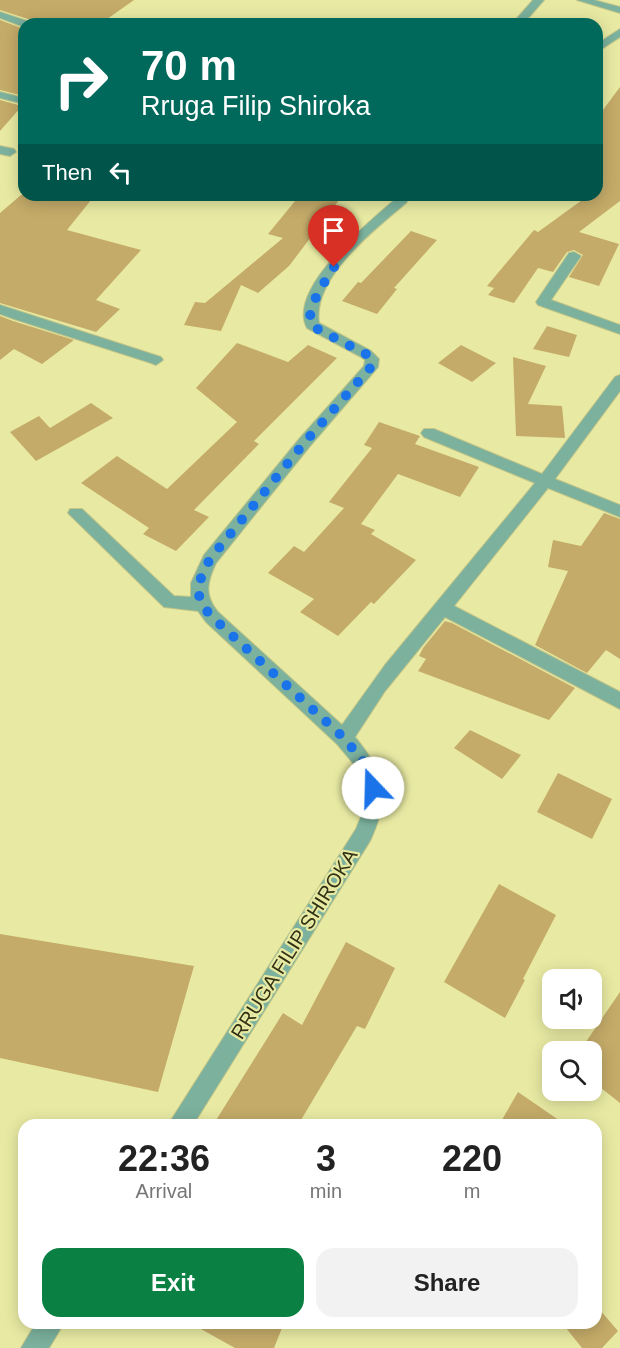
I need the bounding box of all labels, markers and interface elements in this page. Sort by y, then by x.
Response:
icon: right [42,42,120,120]
text: 70 m [141,42,237,89]
text: Rruga Filip Shiroka [141,91,371,121]
icon: left [104,156,137,189]
text: Then [42,160,92,185]
pin [308,205,359,267]
icon: arrive [317,214,350,247]
position arrow [341,756,405,820]
street label: RRUGA FILIP SHIROKA [226,844,362,1043]
map controls [542,969,602,1101]
button: sound [542,969,602,1029]
button: search [542,1041,602,1101]
text: 22:36 [118,1138,210,1179]
text: 3 [316,1138,336,1179]
text: 220 [442,1138,502,1179]
text: Arrival [136,1180,192,1202]
text: min [310,1180,342,1202]
text: m [464,1180,480,1202]
button: Exit [42,1248,304,1317]
button: Share [316,1248,578,1317]

